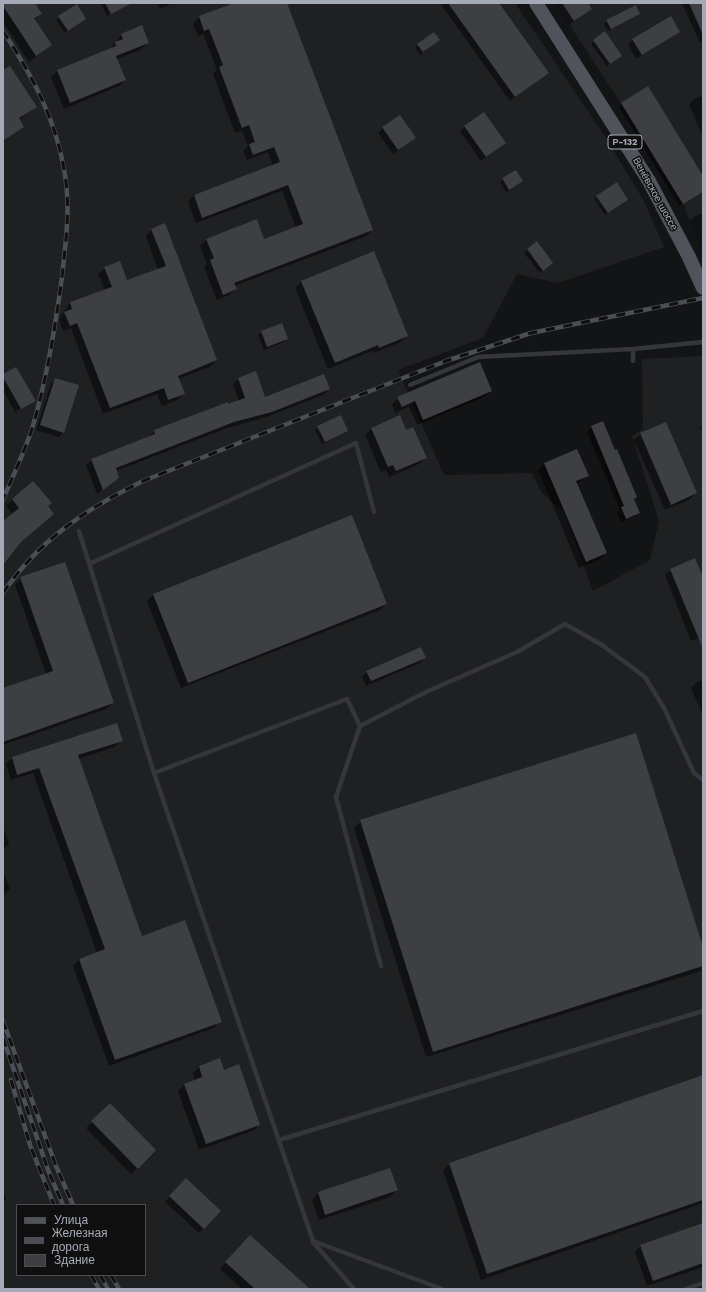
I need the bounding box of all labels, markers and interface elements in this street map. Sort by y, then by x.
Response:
road number: Р-132 [608,135,642,149]
street label: Венёвское шоссе [630,155,680,233]
legend [16,1204,146,1276]
text: Улица [54,1213,88,1227]
text: Железная дорога [52,1226,108,1254]
text: Здание [54,1253,95,1267]

